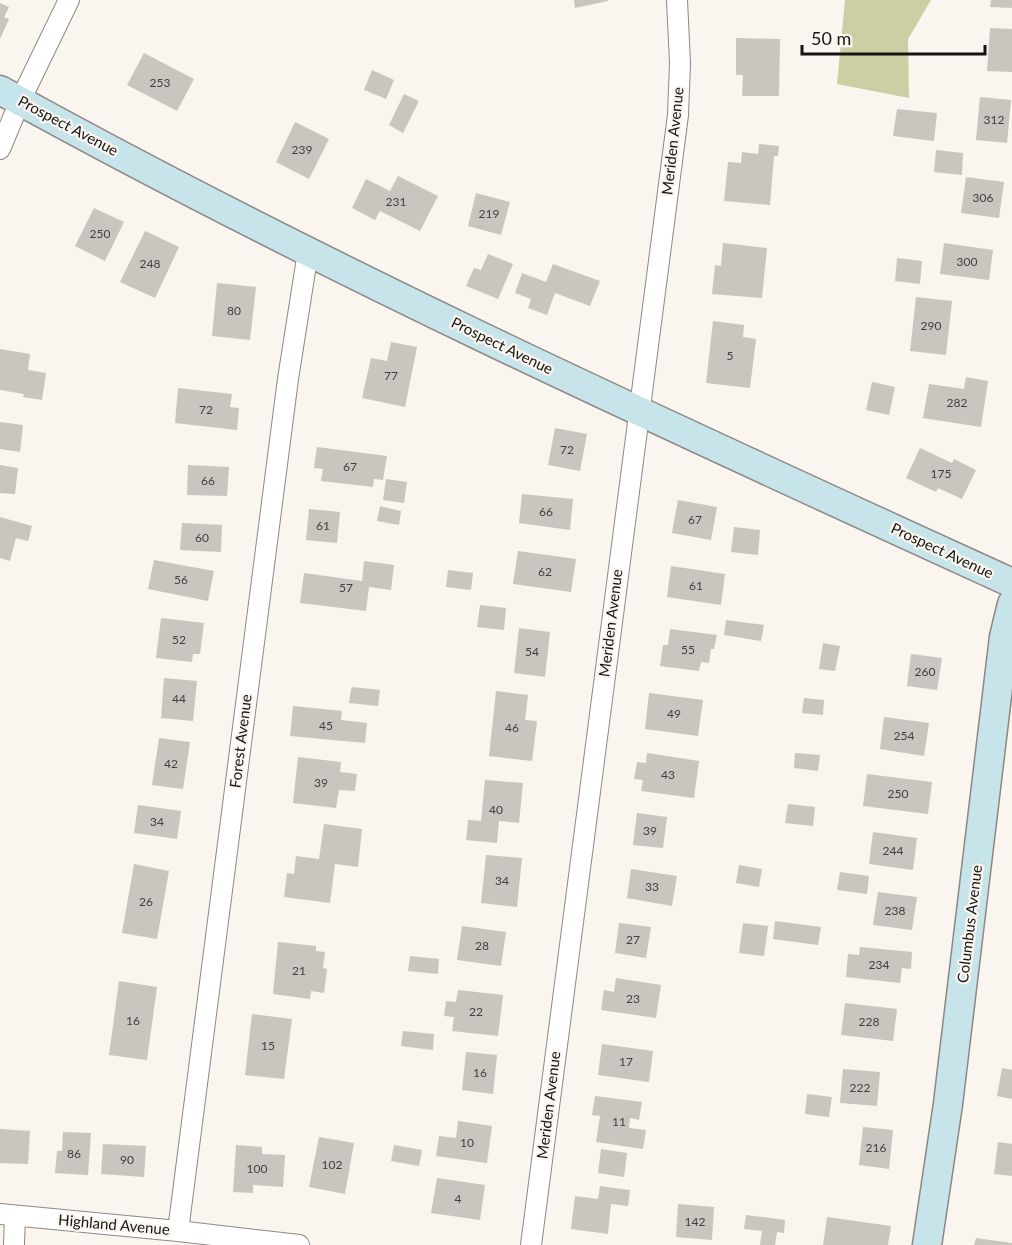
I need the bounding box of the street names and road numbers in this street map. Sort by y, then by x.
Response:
street label: Meriden Avenue [657,86,687,196]
street label: Prospect Avenue [15,91,122,159]
street label: Prospect Avenue [449,313,556,378]
street label: Prospect Avenue [888,519,997,582]
street label: Meriden Avenue [594,568,626,678]
street label: Forest Avenue [225,693,255,789]
street label: Columbus Avenue [953,864,985,984]
street label: Meriden Avenue [532,1050,564,1160]
street label: Highland Avenue [58,1210,171,1238]

